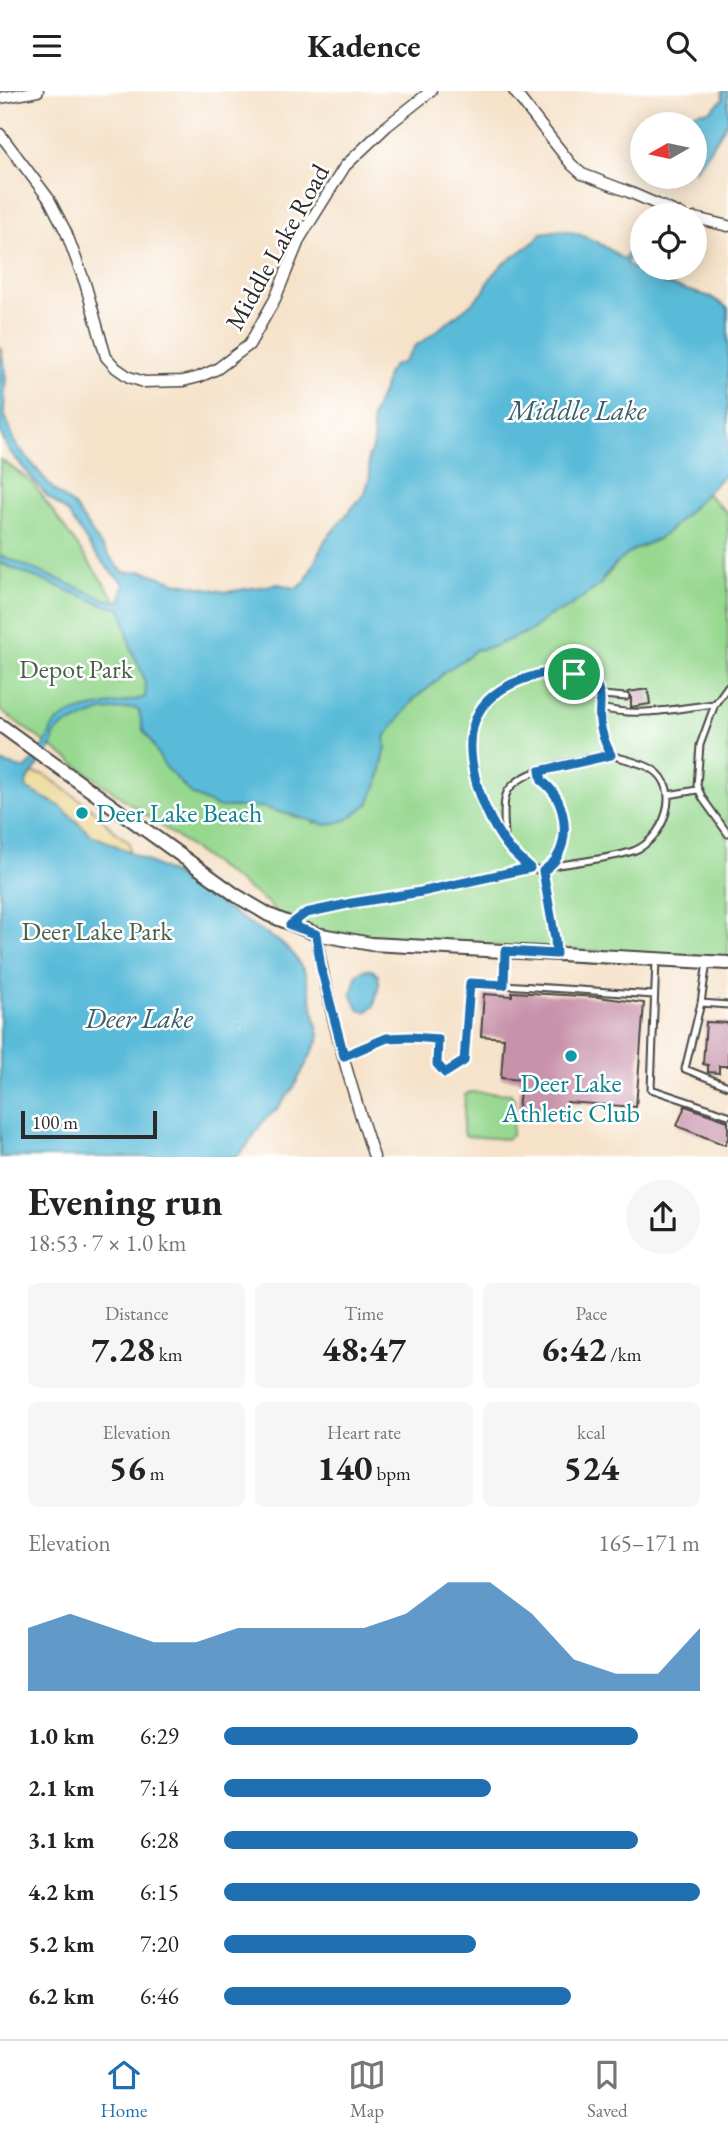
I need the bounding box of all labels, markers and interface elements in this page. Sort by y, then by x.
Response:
text: Kadence [307,25,421,67]
icon: menu [28,27,66,65]
icon: search [662,27,700,65]
north arrow [630,112,707,189]
map controls [630,112,707,280]
street label: Middle Lake Road [217,157,337,336]
button: locate [630,203,707,280]
water label: Middle Lake [506,392,647,428]
pin [544,644,604,704]
park label: Depot Park [19,652,134,686]
icon: arrive [555,655,593,693]
place label: Deer Lake Beach [96,796,262,830]
marker: Deer Lake Beach [74,805,90,821]
park label: Deer Lake Park [22,914,173,948]
water label: Deer Lake [84,1000,194,1036]
marker: Deer Lake Athletic Club [563,1048,579,1064]
place label: Deer Lake Athletic Club [501,1066,640,1130]
scale bar [21,1108,158,1140]
text: 100 m [32,1110,78,1135]
text: Evening run [28,1177,223,1226]
button: share [626,1180,700,1254]
text: 18:53 · 7 × 1.0 km [28,1228,186,1258]
text: Distance [105,1301,168,1326]
text: Time [344,1301,384,1326]
text: Pace [575,1301,607,1326]
text: 7.28 [91,1326,155,1371]
text: 48:47 [322,1326,406,1371]
text: 6:42 [541,1326,606,1371]
text: km [155,1342,183,1367]
text: /km [606,1342,642,1367]
text: Elevation [102,1420,171,1445]
text: Heart rate [327,1420,401,1445]
text: kcal [577,1420,606,1445]
text: 56 [109,1445,146,1490]
text: 140 [317,1445,373,1490]
text: 524 [564,1445,619,1490]
text: m [146,1461,164,1486]
text: bpm [373,1461,411,1486]
text: Elevation [28,1528,111,1558]
text: 165–171 m [599,1528,700,1558]
text: 1.0 km [28,1721,95,1751]
text: 6:29 [140,1721,179,1751]
text: 2.1 km [28,1773,95,1803]
text: 7:14 [140,1773,179,1803]
text: 3.1 km [28,1825,95,1855]
text: 6:28 [140,1825,179,1855]
text: 4.2 km [28,1877,95,1907]
text: 6:15 [140,1877,179,1907]
text: 5.2 km [28,1929,95,1959]
text: 7:20 [140,1929,179,1959]
text: 6.2 km [28,1981,95,2011]
text: 6:46 [140,1981,179,2011]
tab: Home [100,2056,147,2123]
tab: Map [348,2056,386,2123]
tab: Saved [587,2056,628,2123]

